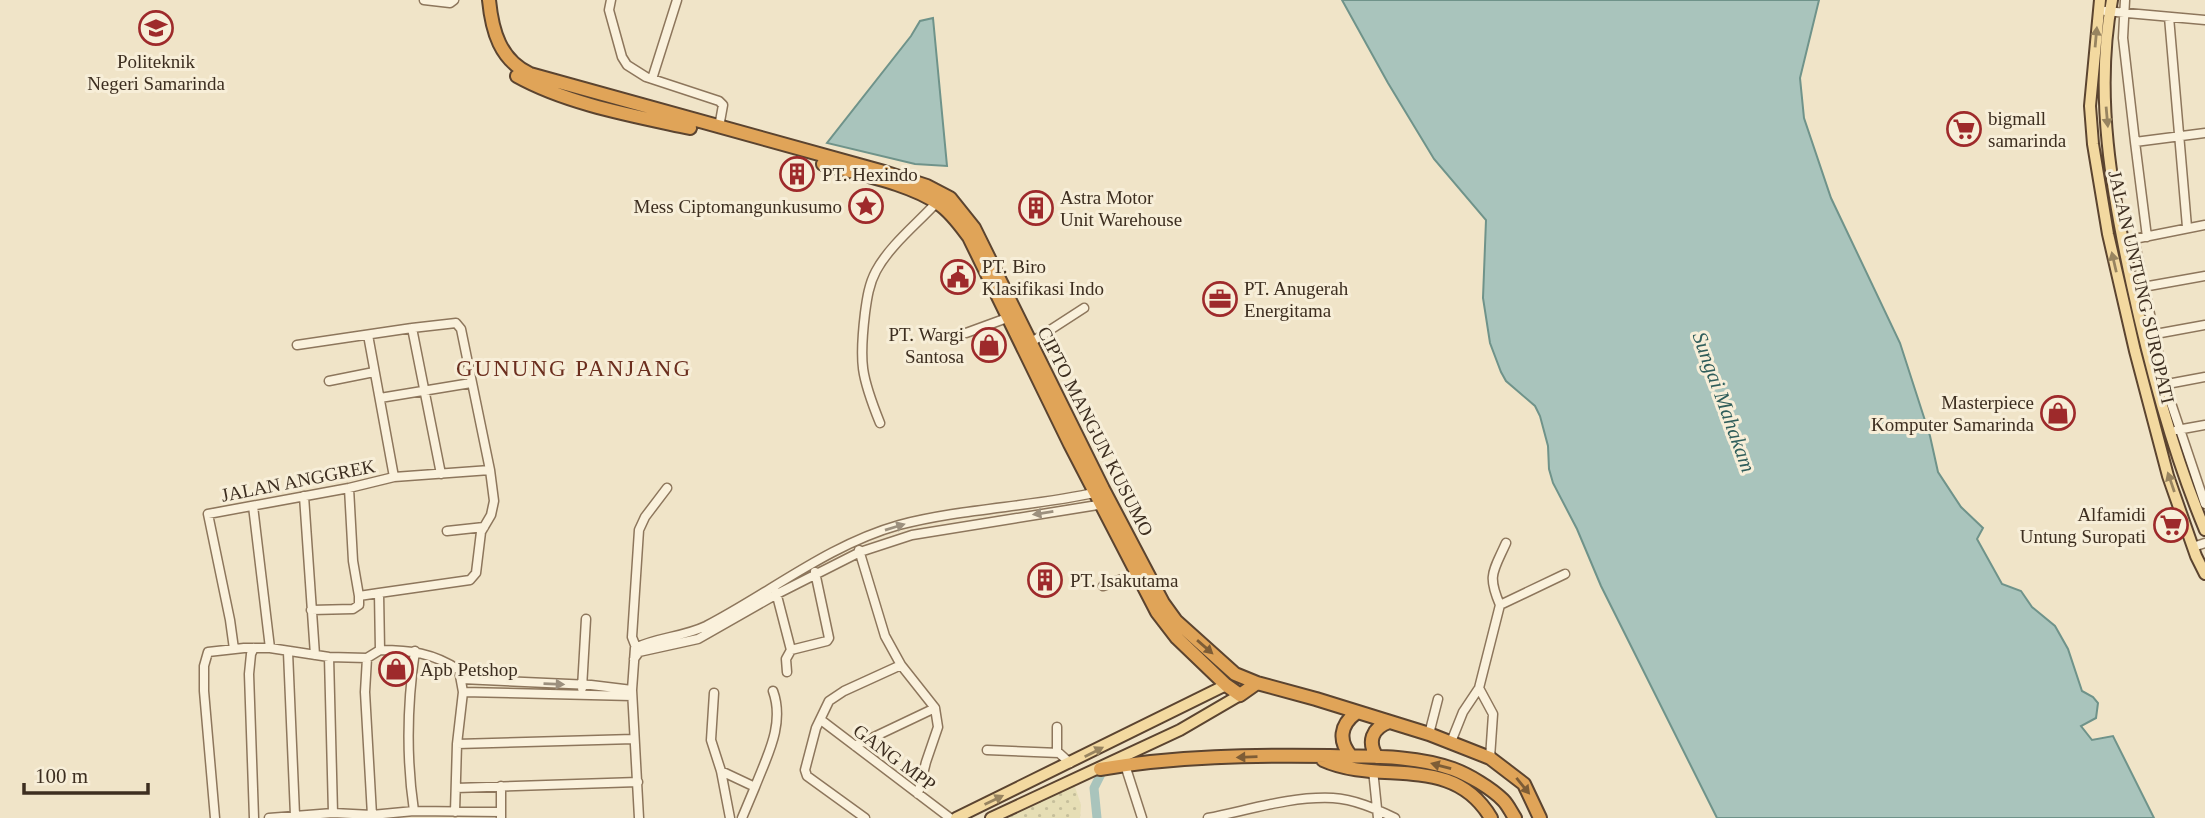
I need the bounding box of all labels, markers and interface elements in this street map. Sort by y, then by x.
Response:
school or university icon: Politeknik Negeri Samarinda [137,9,175,47]
one-way arrow [2091,26,2102,48]
place label: Politeknik Negeri Samarinda [87,51,225,94]
one-way arrow [2102,106,2113,128]
place label: bigmall samarinda [1988,108,2067,151]
supermarket icon: bigmall samarinda [1945,110,1983,148]
building icon: PT. Hexindo [778,155,816,193]
place label: PT. Hexindo [822,164,918,185]
street label: JALAN UNTUNG SUROPATI [2104,168,2179,406]
place icon: Mess Ciptomangunkusumo [847,187,885,225]
place label: Astra Motor Unit Warehouse [1060,187,1182,230]
building icon: Astra Motor Unit Warehouse [1017,189,1055,227]
place label: Mess Ciptomangunkusumo [634,196,842,217]
one-way arrow [2109,251,2120,273]
place label: PT. Biro Klasifikasi Indo [982,256,1104,299]
public building icon: PT. Biro Klasifikasi Indo [939,258,977,296]
place label: PT. Anugerah Energitama [1244,278,1349,321]
office icon: PT. Anugerah Energitama [1201,280,1239,318]
street label: CIPTO MANGUN KUSUMO [1034,323,1158,539]
place label: PT. Wargi Santosa [888,324,965,367]
shop icon: PT. Wargi Santosa [970,326,1008,364]
water label: Sungai Mahakam [1687,329,1761,475]
district label: GUNUNG PANJANG [456,356,692,381]
place label: Masterpiece Komputer Samarinda [1871,392,2035,435]
shop icon: Masterpiece Komputer Samarinda [2039,394,2077,432]
street label: JALAN ANGGREK [219,455,377,506]
one-way arrow [2165,472,2176,493]
place label: Alfamidi Untung Suropati [2020,504,2146,547]
supermarket icon: Alfamidi Untung Suropati [2152,506,2190,544]
one-way arrow [1032,508,1054,519]
one-way arrow [885,522,906,532]
building icon: PT. Isakutama [1026,561,1064,599]
place label: PT. Isakutama [1070,570,1179,591]
one-way arrow [1196,639,1214,655]
shop icon: Apb Petshop [377,650,415,688]
place label: Apb Petshop [420,659,518,680]
one-way arrow [544,679,566,690]
street label: GANG MPP [849,720,940,795]
one-way arrow [1084,746,1104,757]
one-way arrow [1235,751,1257,762]
scale bar [24,752,149,796]
one-way arrow [1430,760,1452,771]
text: 100 m [35,764,88,788]
one-way arrow [1515,777,1530,795]
one-way arrow [984,794,1004,805]

